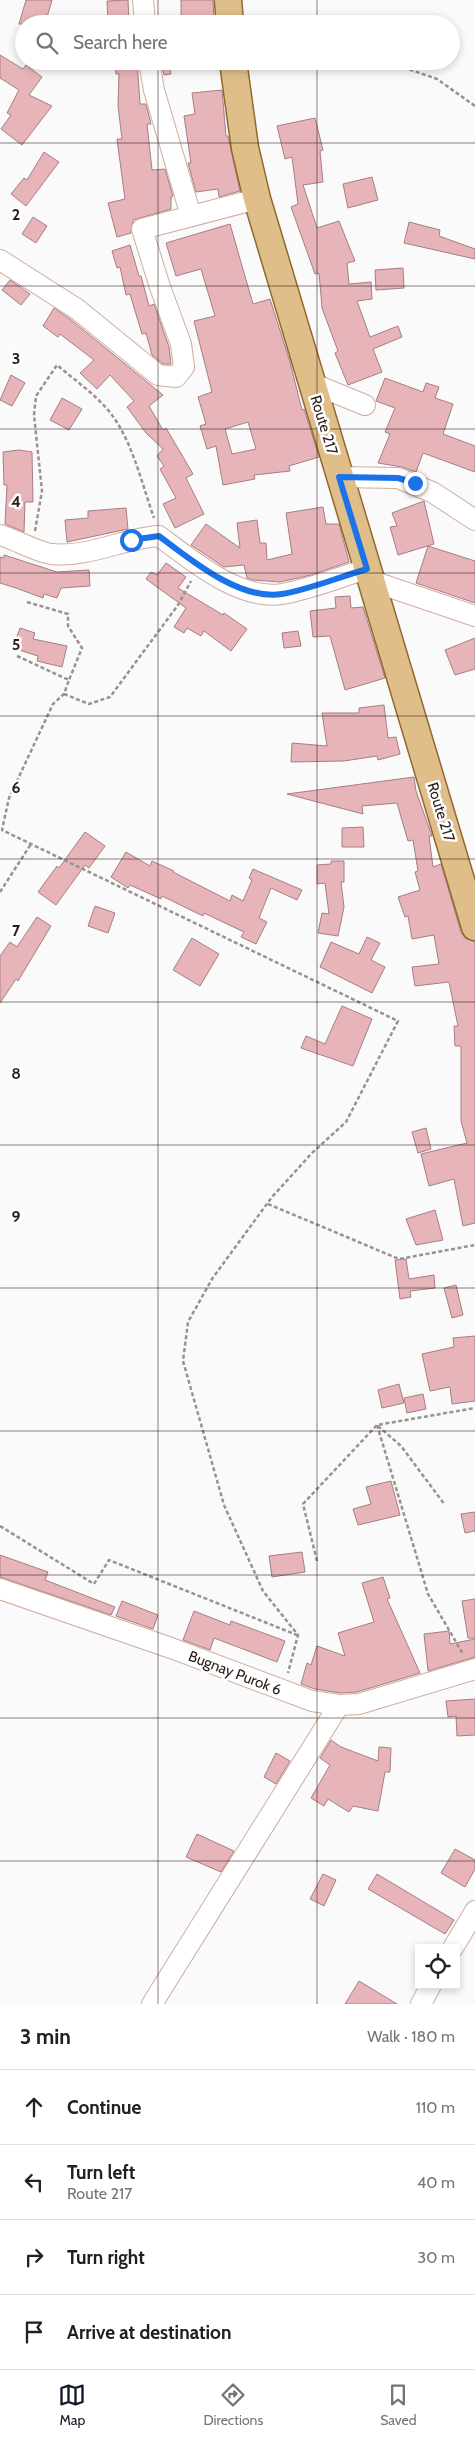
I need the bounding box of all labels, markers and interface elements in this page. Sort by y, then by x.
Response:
search box [15,15,460,70]
icon: search [33,29,61,57]
text: Search here [73,31,167,54]
text: 2 [12,205,20,224]
text: 3 [12,349,20,368]
street label: Route 217 [306,393,342,457]
route end [404,472,427,495]
text: 4 [11,492,21,511]
route start [120,529,143,552]
text: 5 [12,635,20,654]
text: 6 [12,778,21,797]
street label: Route 217 [423,780,459,844]
text: 7 [12,921,21,940]
text: 8 [11,1064,21,1083]
text: 9 [12,1207,21,1226]
street label: Bugnay Purok 6 [186,1647,284,1699]
map controls [415,1944,460,1989]
button: locate [415,1944,460,1989]
text: 3 min [20,2024,71,2049]
text: Walk · 180 m [367,2027,455,2046]
icon: ahead [20,2093,48,2121]
text: Continue [67,2096,141,2119]
text: 110 m [416,2098,455,2117]
text: Turn left [67,2161,135,2184]
icon: left [20,2168,48,2196]
text: 40 m [417,2173,455,2192]
text: Route 217 [67,2184,132,2203]
icon: right [20,2243,48,2271]
text: Turn right [67,2246,145,2269]
text: 30 m [418,2248,455,2267]
icon: arrive [20,2318,48,2346]
text: Arrive at destination [67,2321,231,2344]
tab: Map [58,2381,86,2429]
tab: Directions [203,2381,263,2429]
tab: Saved [380,2381,417,2429]

